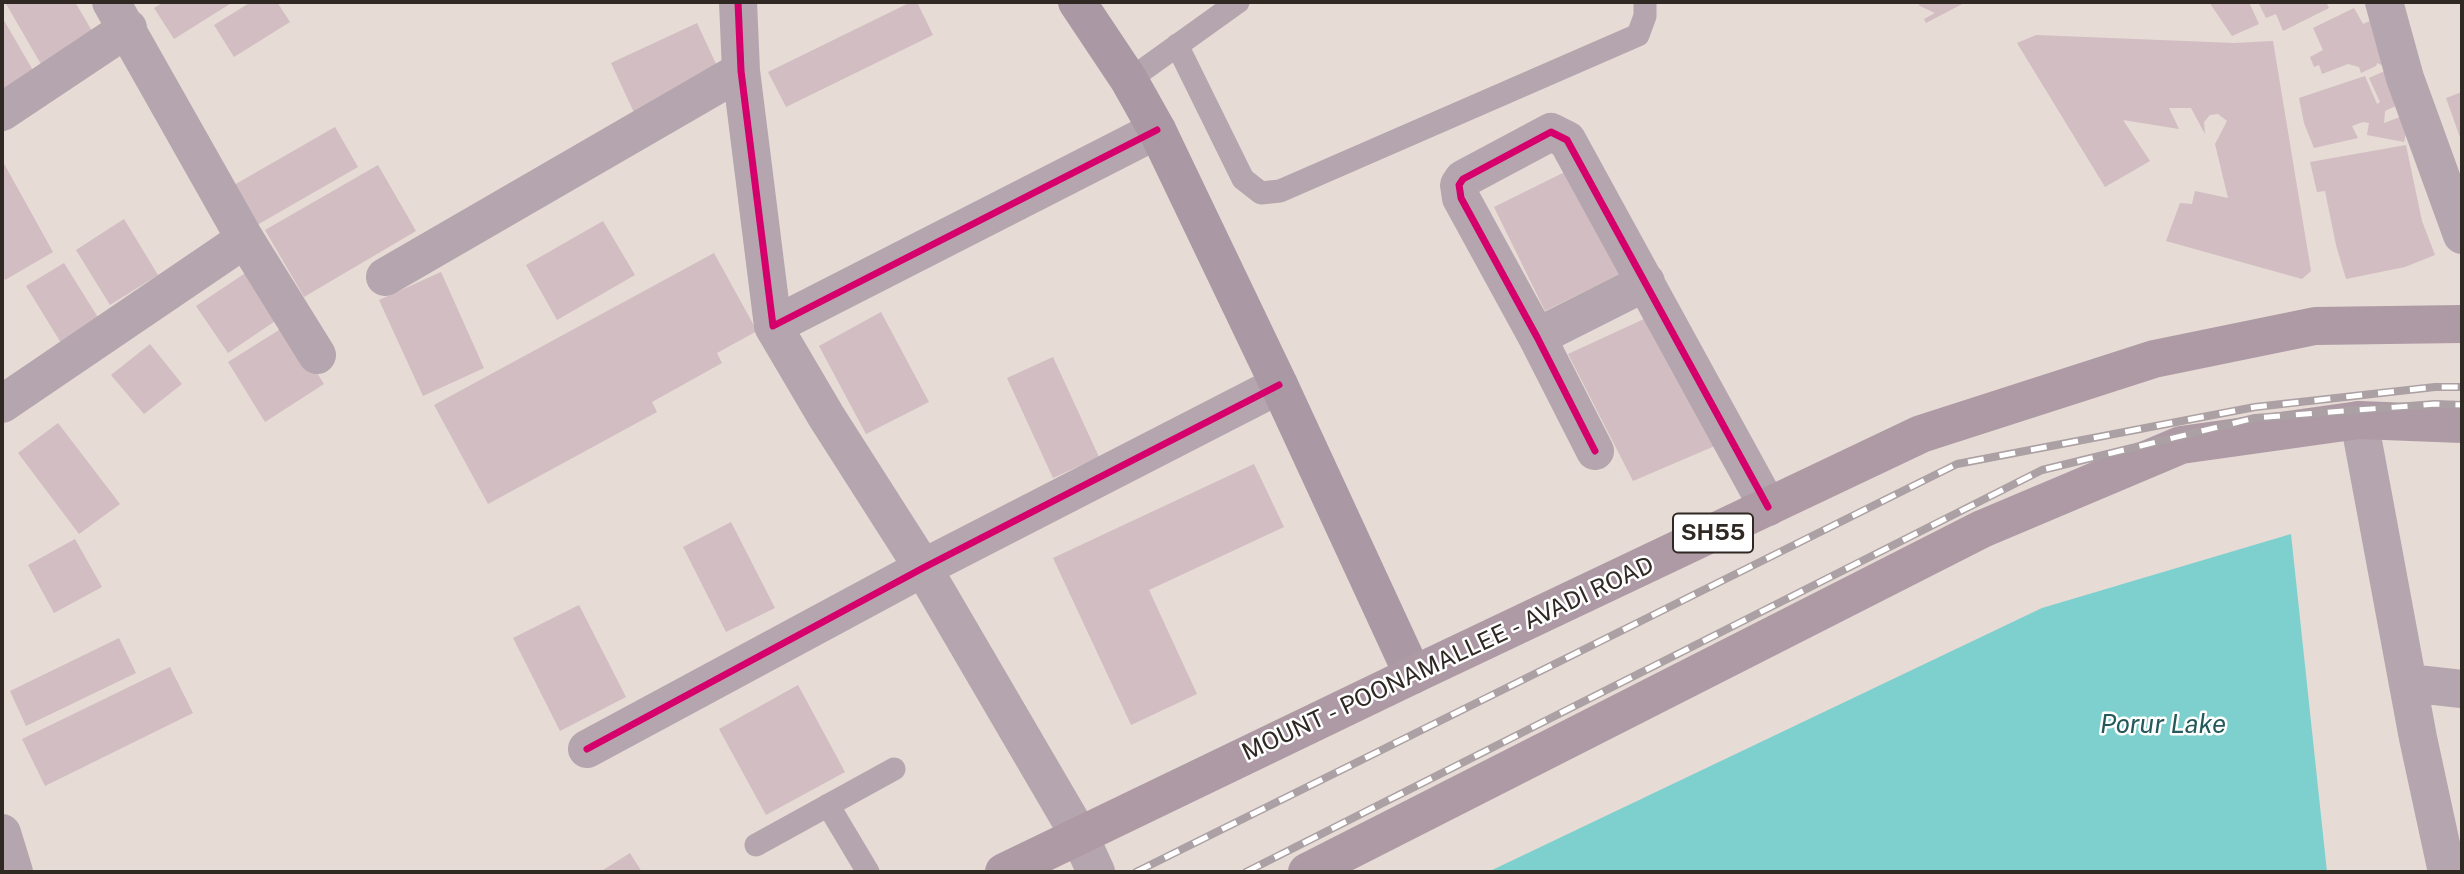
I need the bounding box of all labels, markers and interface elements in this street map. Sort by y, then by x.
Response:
road number: SH55 [1673,513,1753,552]
street label: MOUNT - POONAMALLEE - AVADI ROAD [1237,551,1659,767]
water label: Porur Lake [2100,709,2226,741]

